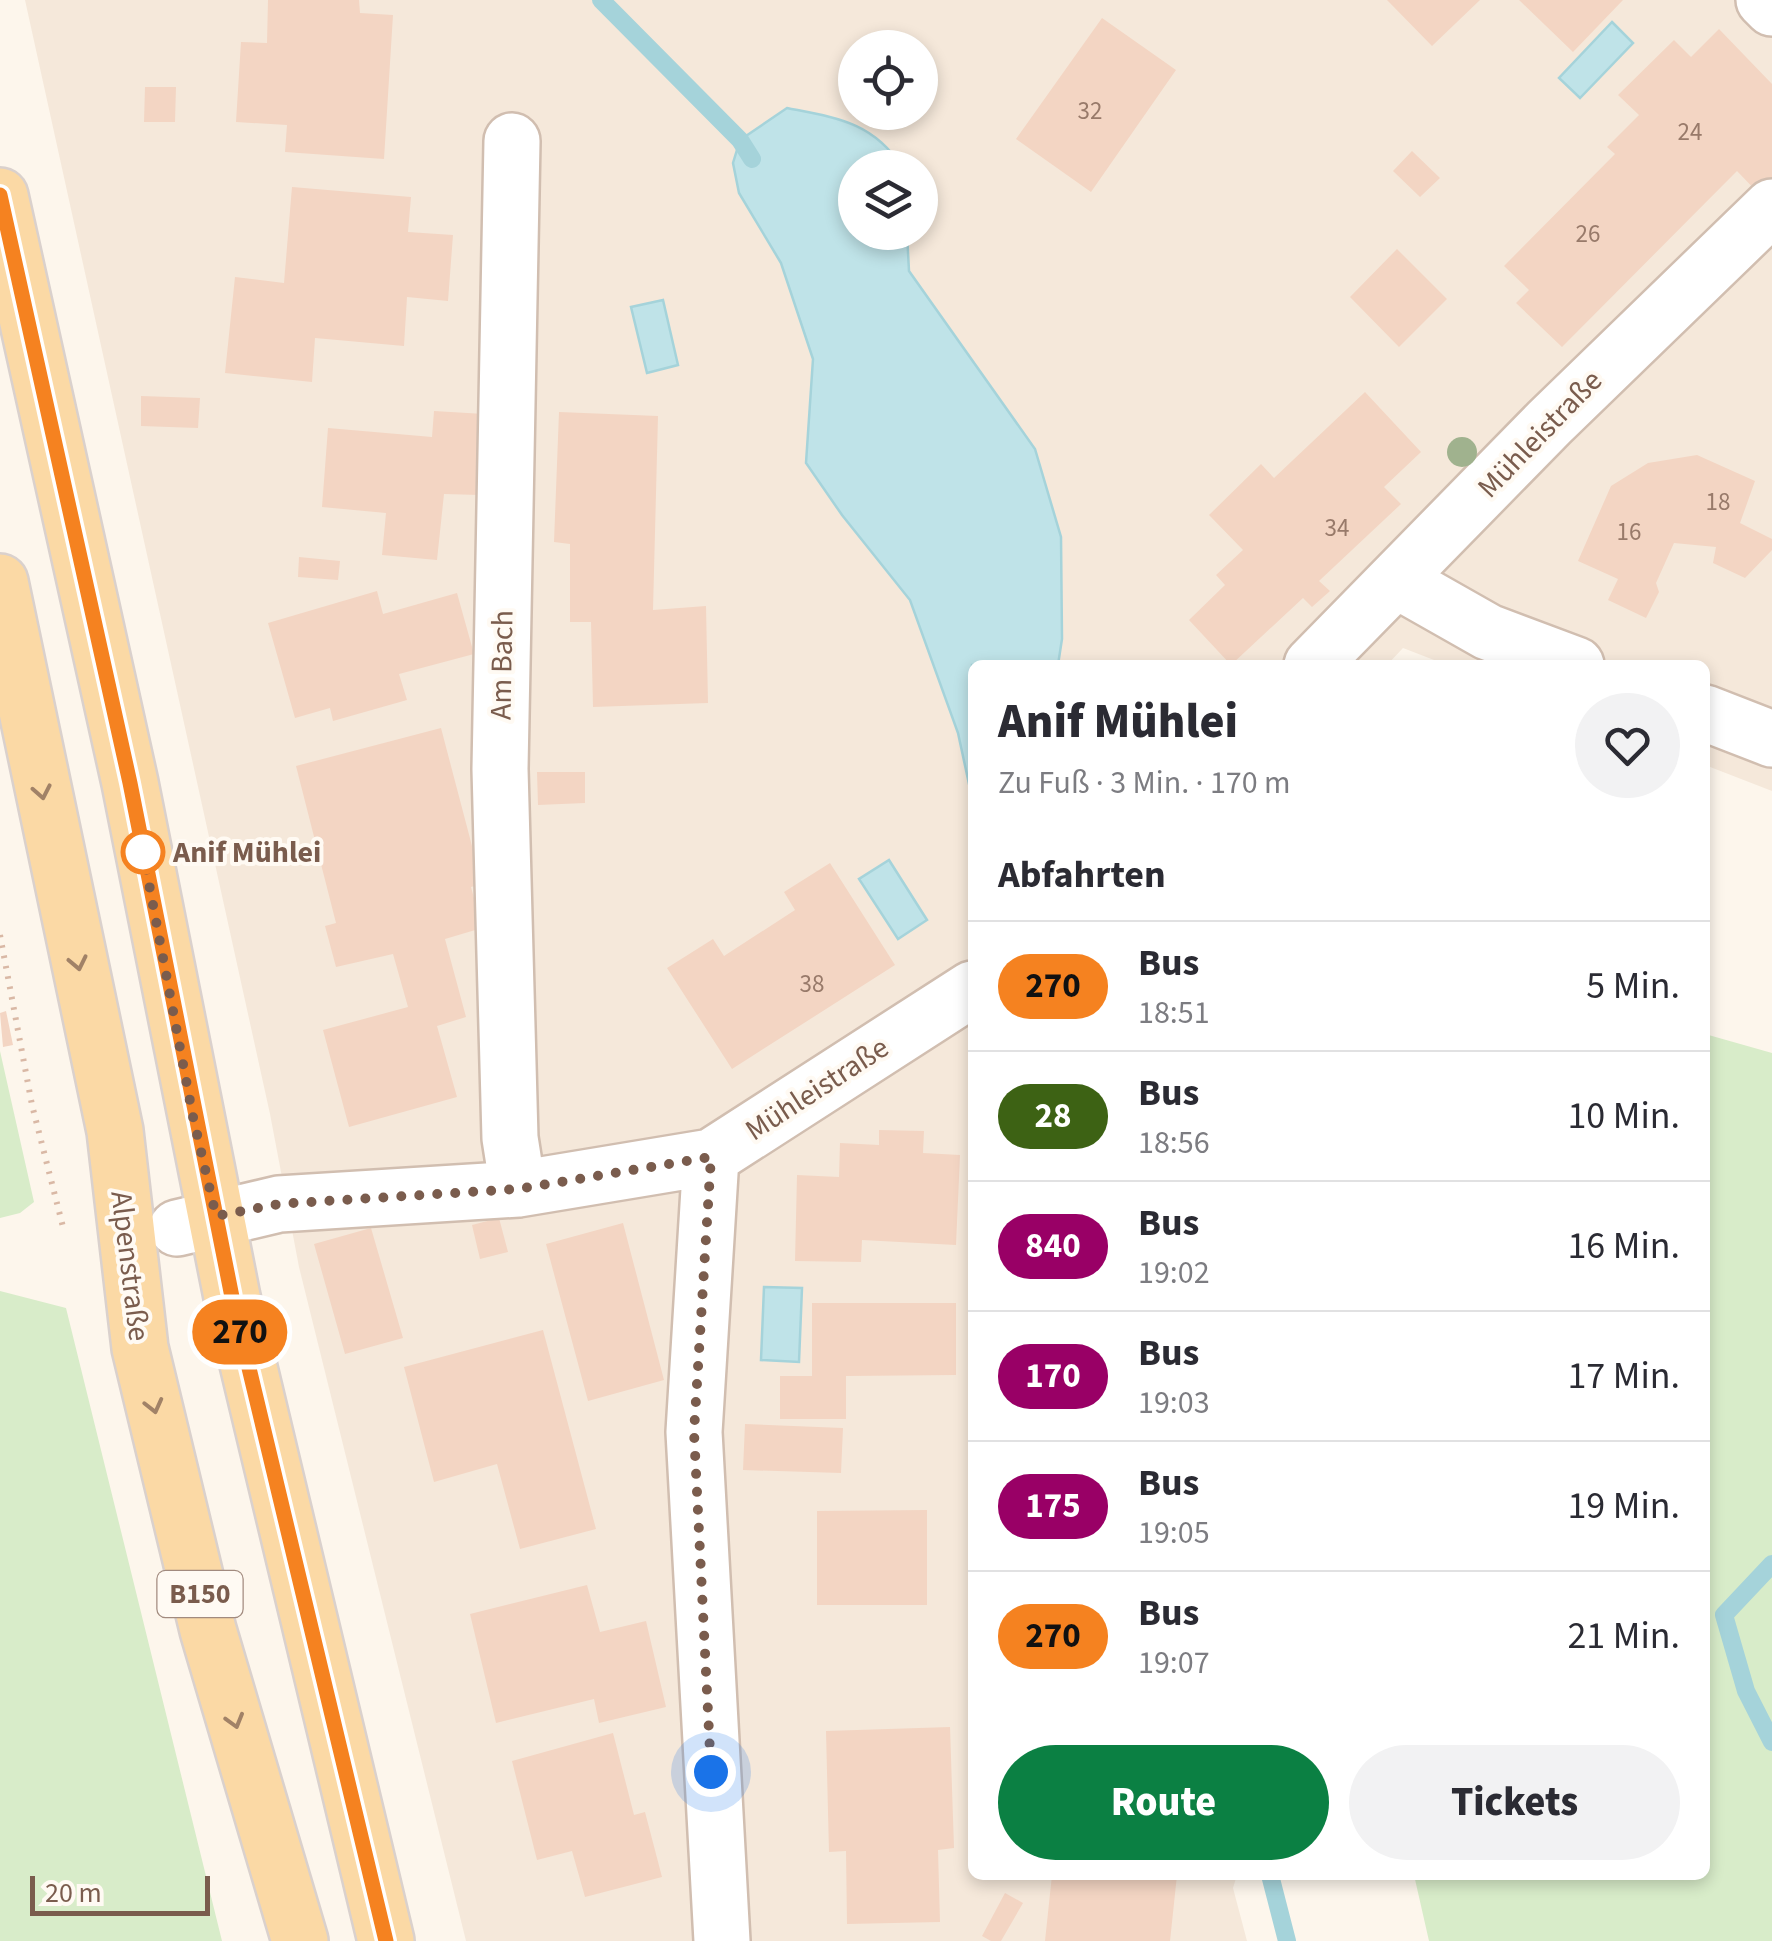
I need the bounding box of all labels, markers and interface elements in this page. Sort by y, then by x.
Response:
map controls [838,30,938,250]
button: locate [838,30,938,130]
house number: 32 [1078,93,1102,129]
house number: 24 [1678,114,1702,150]
button: layers [838,150,938,250]
house number: 26 [1576,216,1600,252]
street label: Mühleistraße [1468,360,1612,508]
house number: 18 [1706,484,1730,520]
house number: 34 [1325,510,1349,546]
house number: 16 [1617,514,1641,550]
street label: Am Bach [480,610,524,720]
text: Anif Mühlei [998,688,1238,756]
button: heart [1575,693,1680,798]
text: Zu Fuß · 3 Min. · 170 m [998,760,1291,806]
one-way arrow [30,783,51,800]
marker: Anif Mühlei [122,831,164,873]
place label: Anif Mühlei [172,831,321,874]
text: Abfahrten [998,848,1166,902]
text: Bus [1138,936,1199,990]
one-way arrow [66,954,87,971]
text: 5 Min. [1586,959,1680,1013]
text: 270 [1025,961,1081,1011]
house number: 38 [800,966,824,1002]
text: 18:51 [1138,990,1210,1036]
street label: Mühleistraße [737,1026,897,1152]
text: Bus [1138,1066,1199,1120]
text: 10 Min. [1567,1089,1680,1143]
text: 28 [1035,1091,1071,1141]
text: 18:56 [1138,1120,1210,1166]
street label: Alpenstraße [99,1188,161,1344]
text: Bus [1138,1196,1199,1250]
text: 16 Min. [1567,1219,1680,1273]
text: 840 [1025,1221,1081,1271]
text: 19:02 [1138,1250,1210,1296]
line badge: 270 [182,1300,298,1364]
text: 270 [212,1307,268,1357]
text: Bus [1138,1326,1199,1380]
text: 17 Min. [1567,1349,1680,1403]
text: 170 [1025,1351,1081,1401]
text: 19:03 [1138,1380,1210,1426]
one-way arrow [142,1397,163,1414]
text: Bus [1138,1456,1199,1510]
text: 19 Min. [1567,1479,1680,1533]
text: 175 [1025,1481,1081,1531]
text: 19:05 [1138,1510,1210,1556]
road number: B150 [158,1571,242,1617]
text: Bus [1138,1586,1199,1640]
text: 21 Min. [1567,1609,1680,1663]
text: 270 [1025,1611,1081,1661]
text: 19:07 [1138,1640,1210,1686]
one-way arrow [223,1712,244,1729]
button: Route [998,1745,1329,1860]
button: Tickets [1349,1745,1680,1860]
your location [686,1747,736,1797]
scale bar [30,1871,210,1916]
text: 20 m [45,1873,102,1913]

